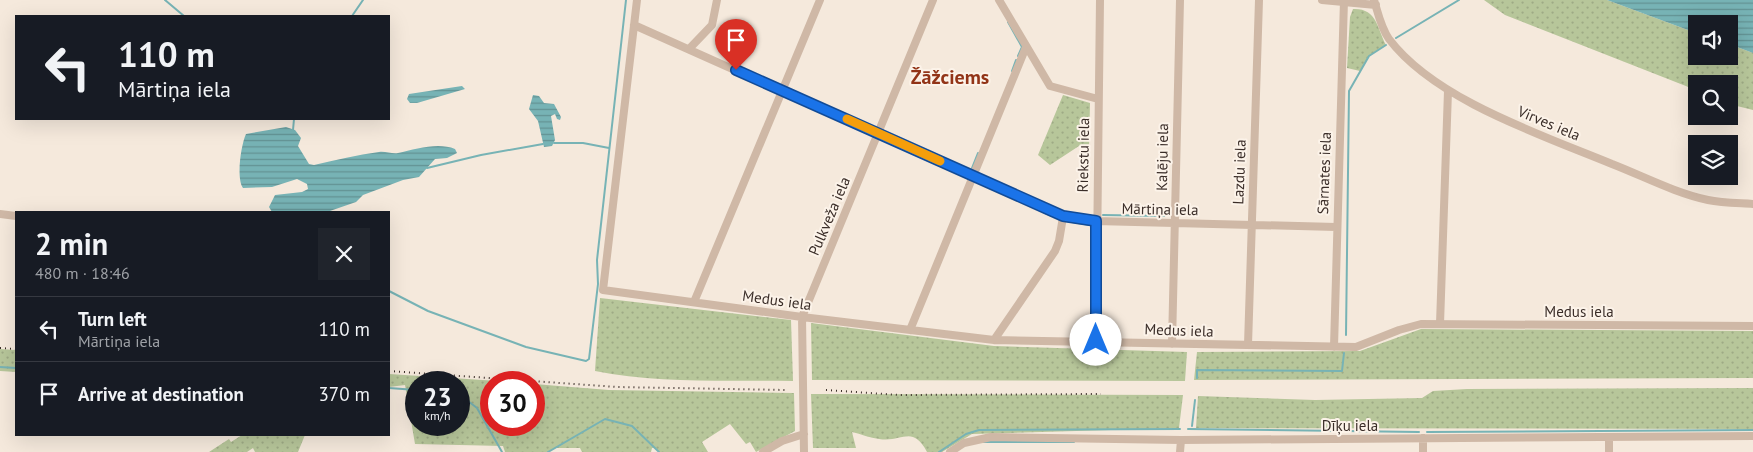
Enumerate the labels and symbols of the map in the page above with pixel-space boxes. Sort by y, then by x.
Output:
pin [715,19,757,70]
district label: Žāžciems [911,64,989,90]
street label: Virves iela [1514,101,1583,145]
street label: Riekstu iela [1073,117,1093,193]
street label: Kalēju iela [1152,123,1172,191]
street label: Sārnates iela [1313,131,1335,215]
street label: Lazdu iela [1228,139,1250,205]
street label: Pulkveža iela [804,174,854,258]
street label: Mārtiņa iela [1121,199,1199,219]
street label: Medus iela [741,286,813,314]
street label: Medus iela [1544,302,1614,321]
position arrow [1069,313,1121,365]
street label: Medus iela [1144,319,1214,341]
speed limit sign: 30 [480,371,545,436]
street label: Dīķu iela [1322,416,1378,435]

